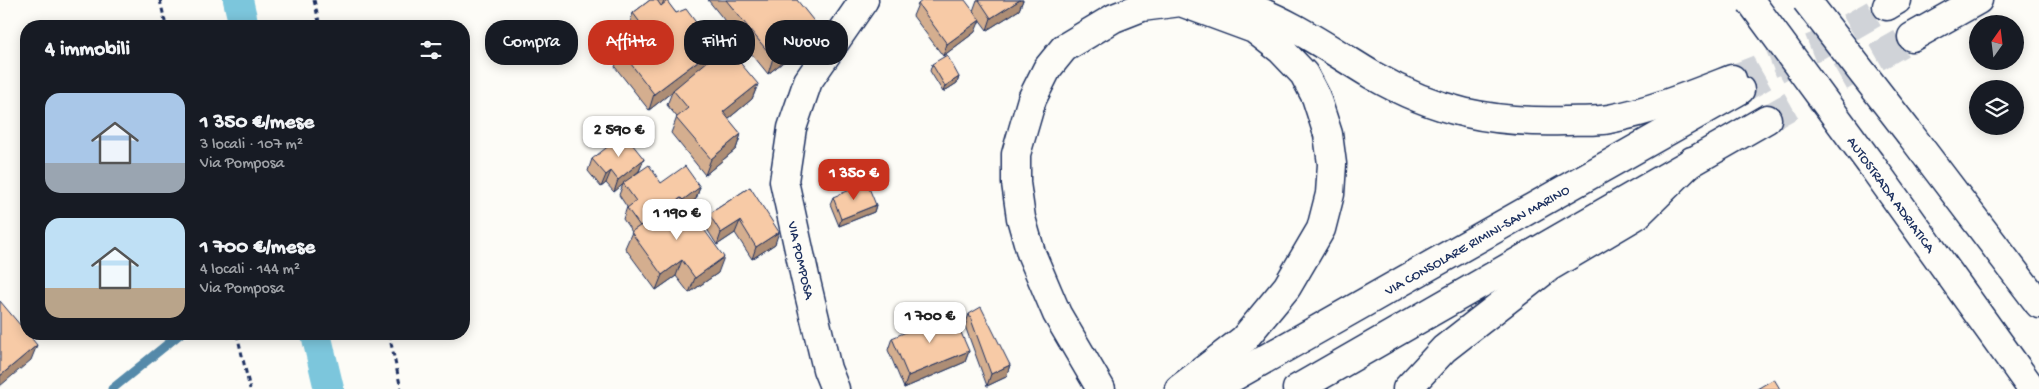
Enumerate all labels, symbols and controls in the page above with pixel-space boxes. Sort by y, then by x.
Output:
north arrow [1969,15,2024,70]
map controls [1969,15,2024,135]
chip: Compra [485,20,578,65]
chip: Affitta [588,20,674,65]
chip: Filtri [684,20,755,65]
chip: Nuovo [765,20,848,65]
icon: filters [417,36,445,64]
text: 4 immobili [45,38,130,63]
button: layers [1969,80,2024,135]
text: 1 350 €/mese [200,111,314,136]
icon: home [85,113,145,173]
pin: 2 590 € [573,116,665,158]
text: 2 590 € [594,122,644,141]
street label: AUTOSTRADA ADRIATICA [1842,134,1938,257]
text: 3 locali · 107 m² [200,136,303,155]
text: Via Pomposa [200,155,284,174]
pin: 1 350 € [808,158,900,201]
text: 1 350 € [829,165,879,184]
street label: VIA CONSOLARE RIMINI-SAN MARINO [1381,182,1574,301]
pin: 1 190 € [631,198,723,241]
text: 1 190 € [653,205,701,224]
street label: VIA POMPOSA [782,219,817,302]
text: 1 700 €/mese [200,236,315,261]
icon: home [85,238,145,298]
text: 4 locali · 144 m² [200,261,300,280]
text: Via Pomposa [200,280,284,299]
pin: 1 700 € [884,302,976,344]
text: 1 700 € [905,308,955,327]

